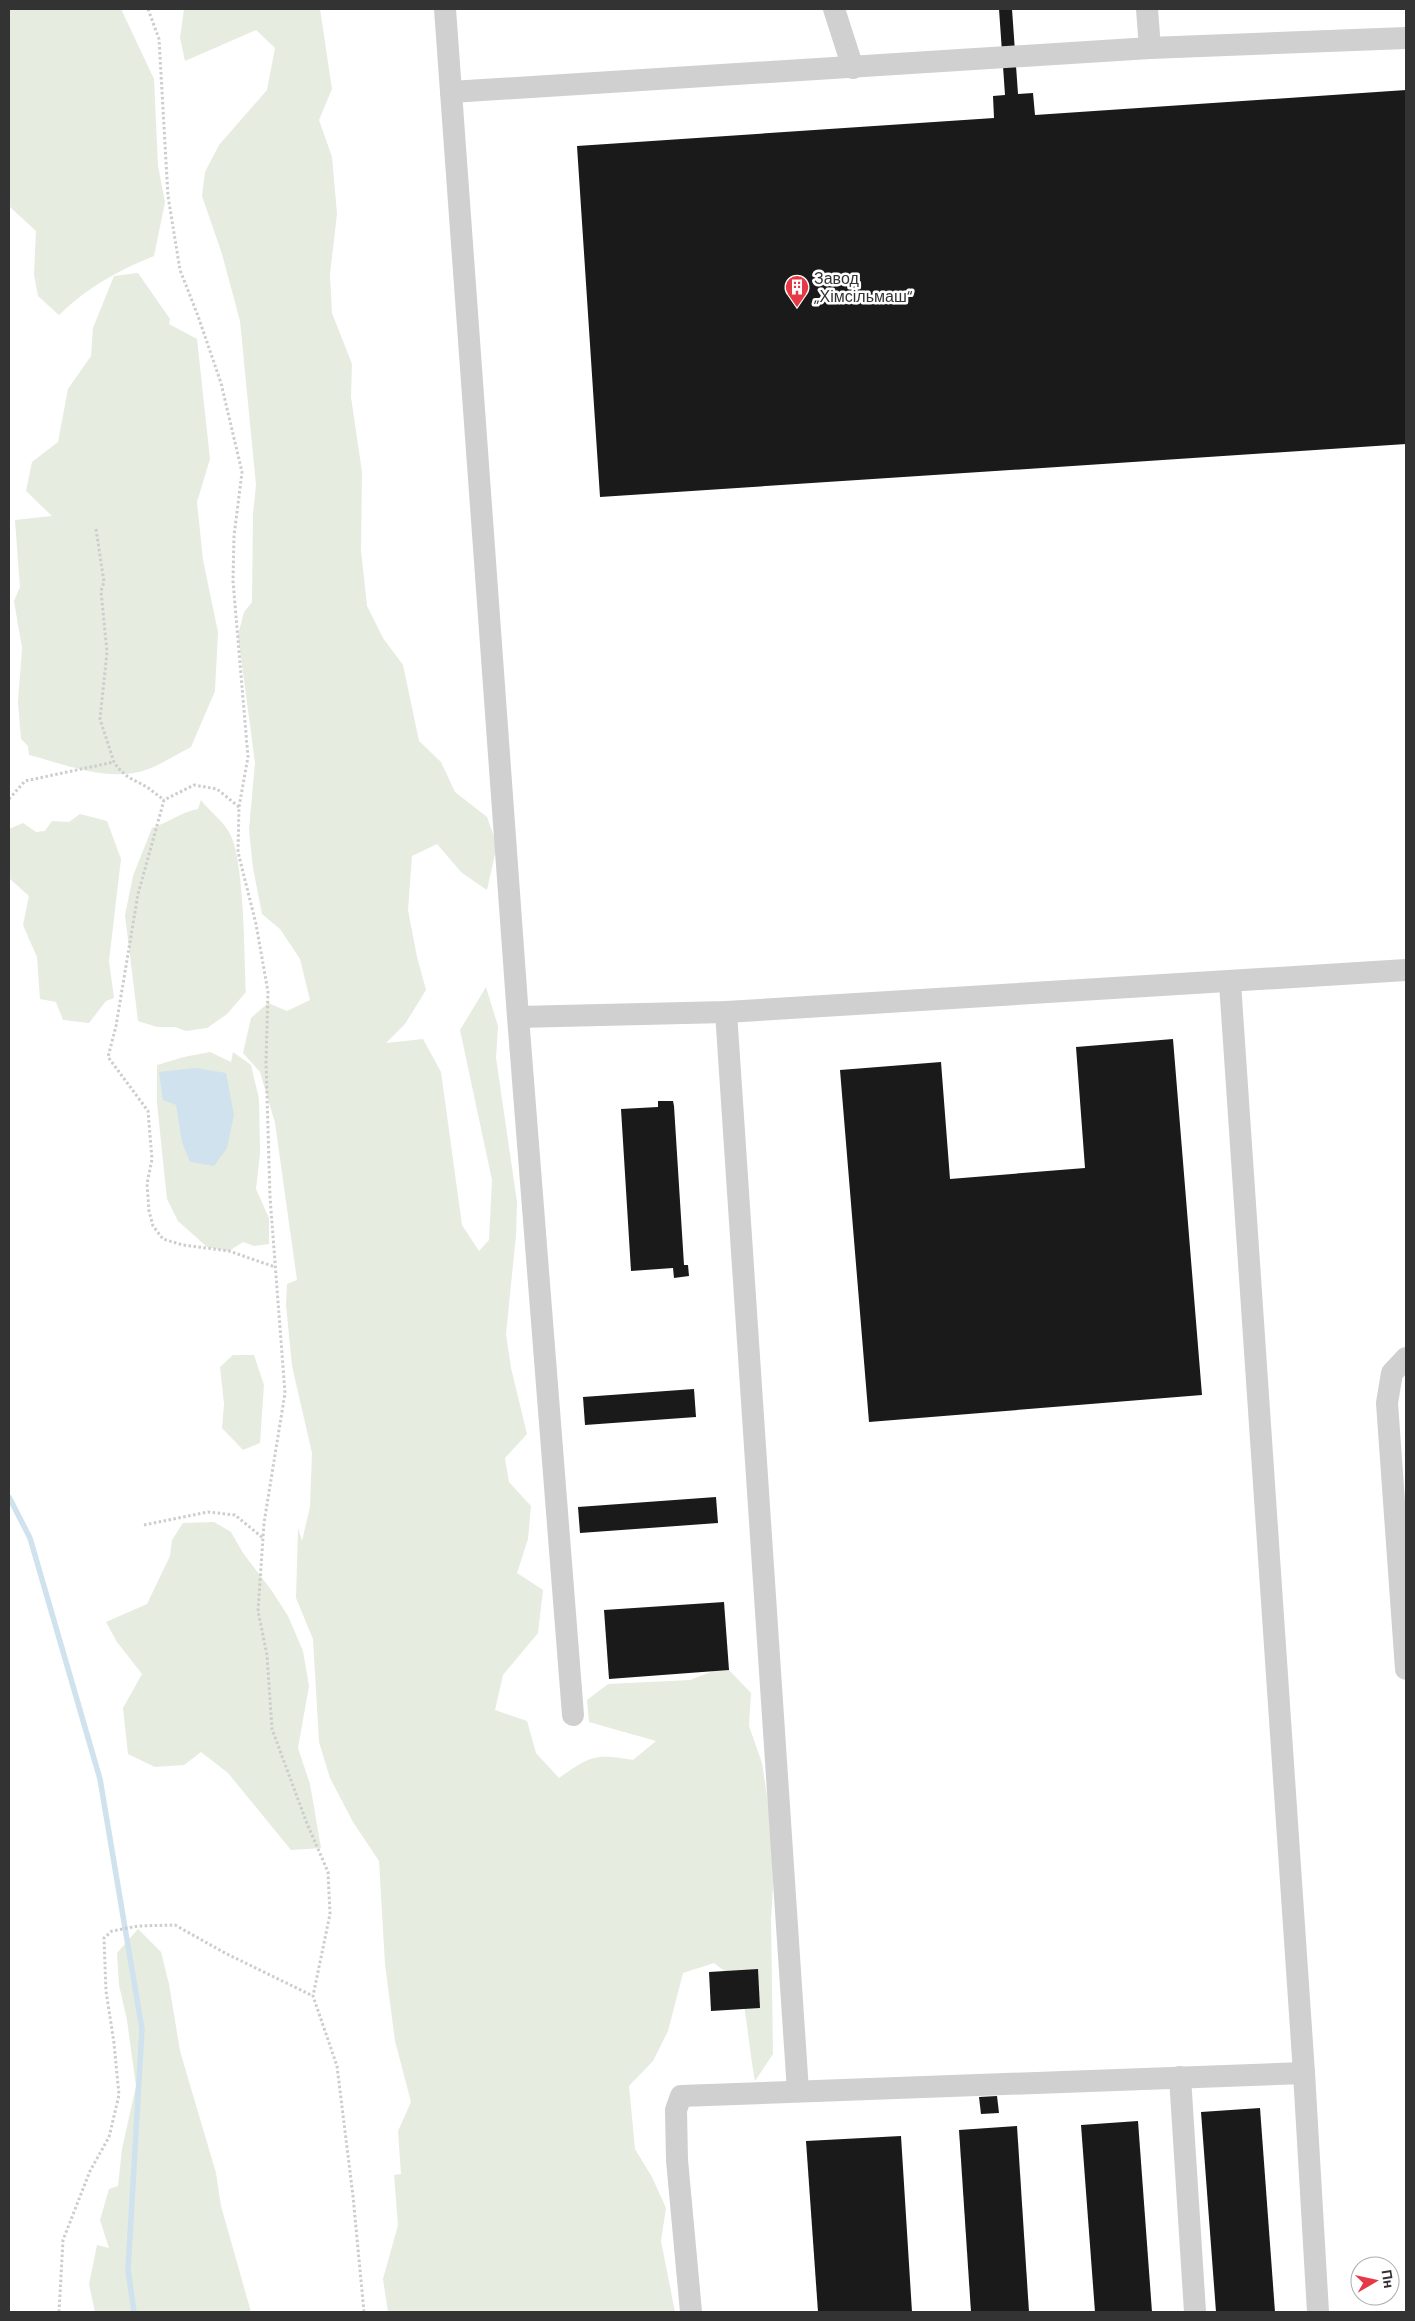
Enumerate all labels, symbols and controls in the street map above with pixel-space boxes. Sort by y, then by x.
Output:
place label: Завод „Хімсільмаш“ [814,268,913,307]
building icon: Завод „Хімсільмаш“ [784,274,810,308]
north arrow [1350,2256,1400,2306]
text: Пн [1378,2268,1398,2290]

